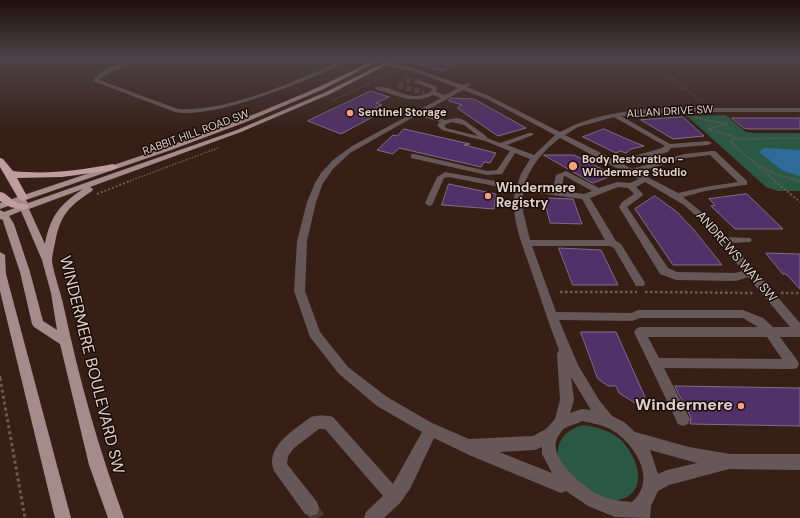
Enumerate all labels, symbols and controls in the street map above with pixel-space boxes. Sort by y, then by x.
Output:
street label: ALLAN DRIVE SW [626,103,714,121]
place label: Sentinel Storage [358,106,447,120]
street label: RABBIT HILL ROAD SW [141,108,251,158]
marker: Sentinel Storage [345,108,355,118]
place label: Body Restoration - Windermere Studio [582,153,687,179]
marker: Body Restoration - Windermere Studio [567,160,579,172]
place label: Windermere Registry [496,181,576,212]
marker: Windermere Registry [483,191,493,201]
street label: ANDREWS WAY SW [692,208,780,306]
street label: WINDERMERE BOULEVARD SW [55,254,127,476]
place label: Windermere [635,396,733,416]
marker: Windermere [736,401,746,411]

